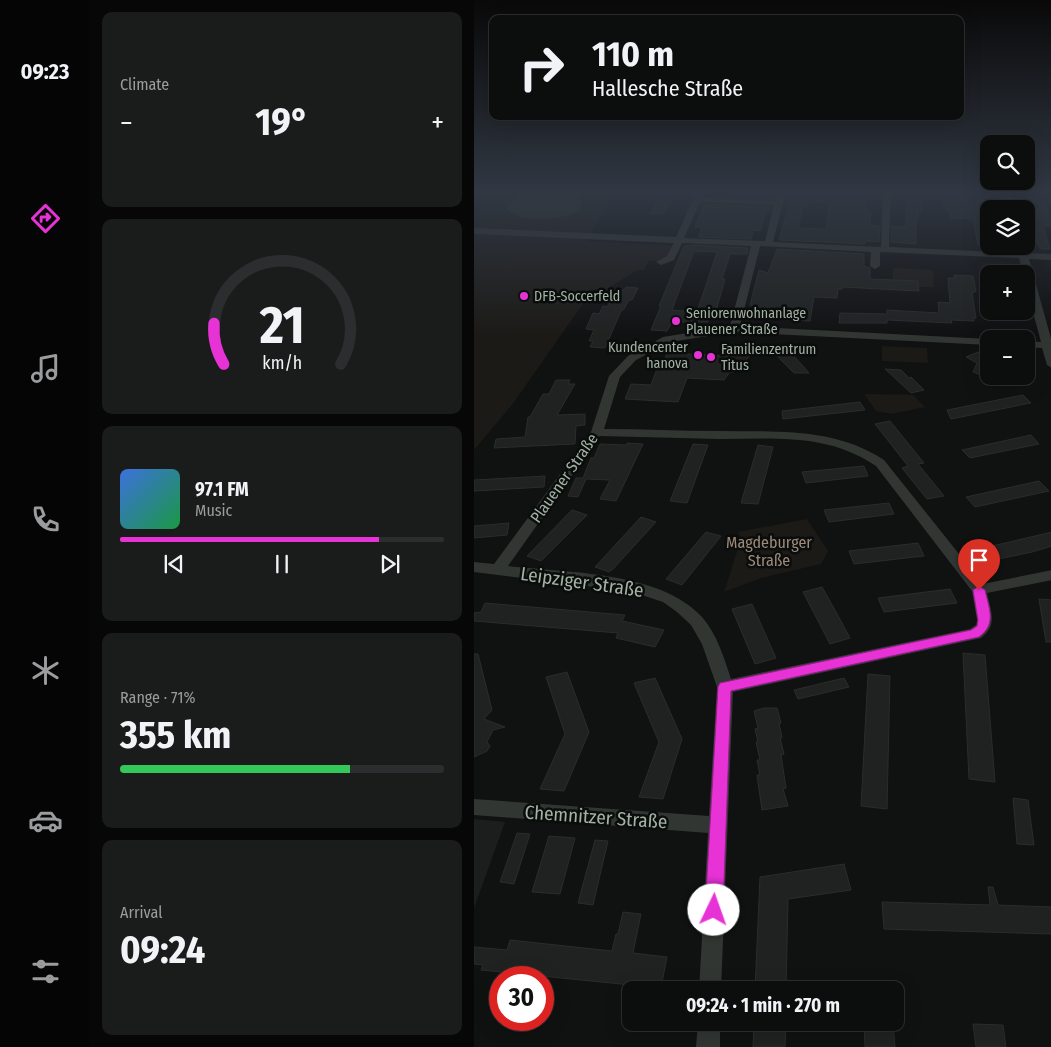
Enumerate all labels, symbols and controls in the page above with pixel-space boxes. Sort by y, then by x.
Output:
text: 110 m [592,33,674,75]
icon: right [509,35,574,100]
text: 09:23 [21,58,69,85]
text: Climate [120,75,169,94]
text: Hallesche Straße [592,75,743,102]
text: 19° [255,99,309,145]
text: − [120,106,133,139]
text: + [431,106,444,139]
map controls [980,135,1035,385]
button: search [980,135,1035,190]
button: layers [980,200,1035,255]
icon: directions [28,201,63,236]
button: + [980,265,1035,320]
place label: DFB-Soccerfeld [534,288,620,305]
marker: DFB-Soccerfeld [518,290,530,302]
text: 21 [258,294,305,357]
place label: Seniorenwohnanlage Plauener Straße [686,305,806,338]
marker: Seniorenwohnanlage Plauener Straße [670,315,682,327]
button: − [980,330,1035,385]
place label: Kundencenter hanova [608,339,688,372]
place label: Familienzentrum Titus [721,341,816,374]
marker: Kundencenter hanova [692,349,704,361]
icon: music [28,351,63,386]
marker: Familienzentrum Titus [705,351,717,363]
text: km/h [262,352,302,374]
street label: Plauener Straße [526,430,602,526]
text: 97.1 FM [195,478,249,501]
text: Music [195,501,232,520]
icon: phone [28,502,63,537]
park label: Magdeburger Straße [726,533,812,570]
pin [958,539,1000,590]
icon: arrive [965,546,993,574]
icon: previous [160,550,188,578]
icon: pause [268,550,296,578]
icon: next [376,550,404,578]
street label: Leipziger Straße [519,562,645,602]
icon: climate [28,653,63,688]
text: Range · 71% [120,688,195,707]
text: 355 km [120,712,231,758]
street label: Chemnitzer Straße [524,801,668,833]
icon: car [28,803,63,838]
position arrow [687,883,739,935]
text: Arrival [120,903,162,922]
text: 09:24 [120,927,205,973]
icon: filters [28,954,63,989]
speed limit sign: 30 [489,966,554,1031]
text: 09:24 · 1 min · 270 m [686,994,840,1017]

